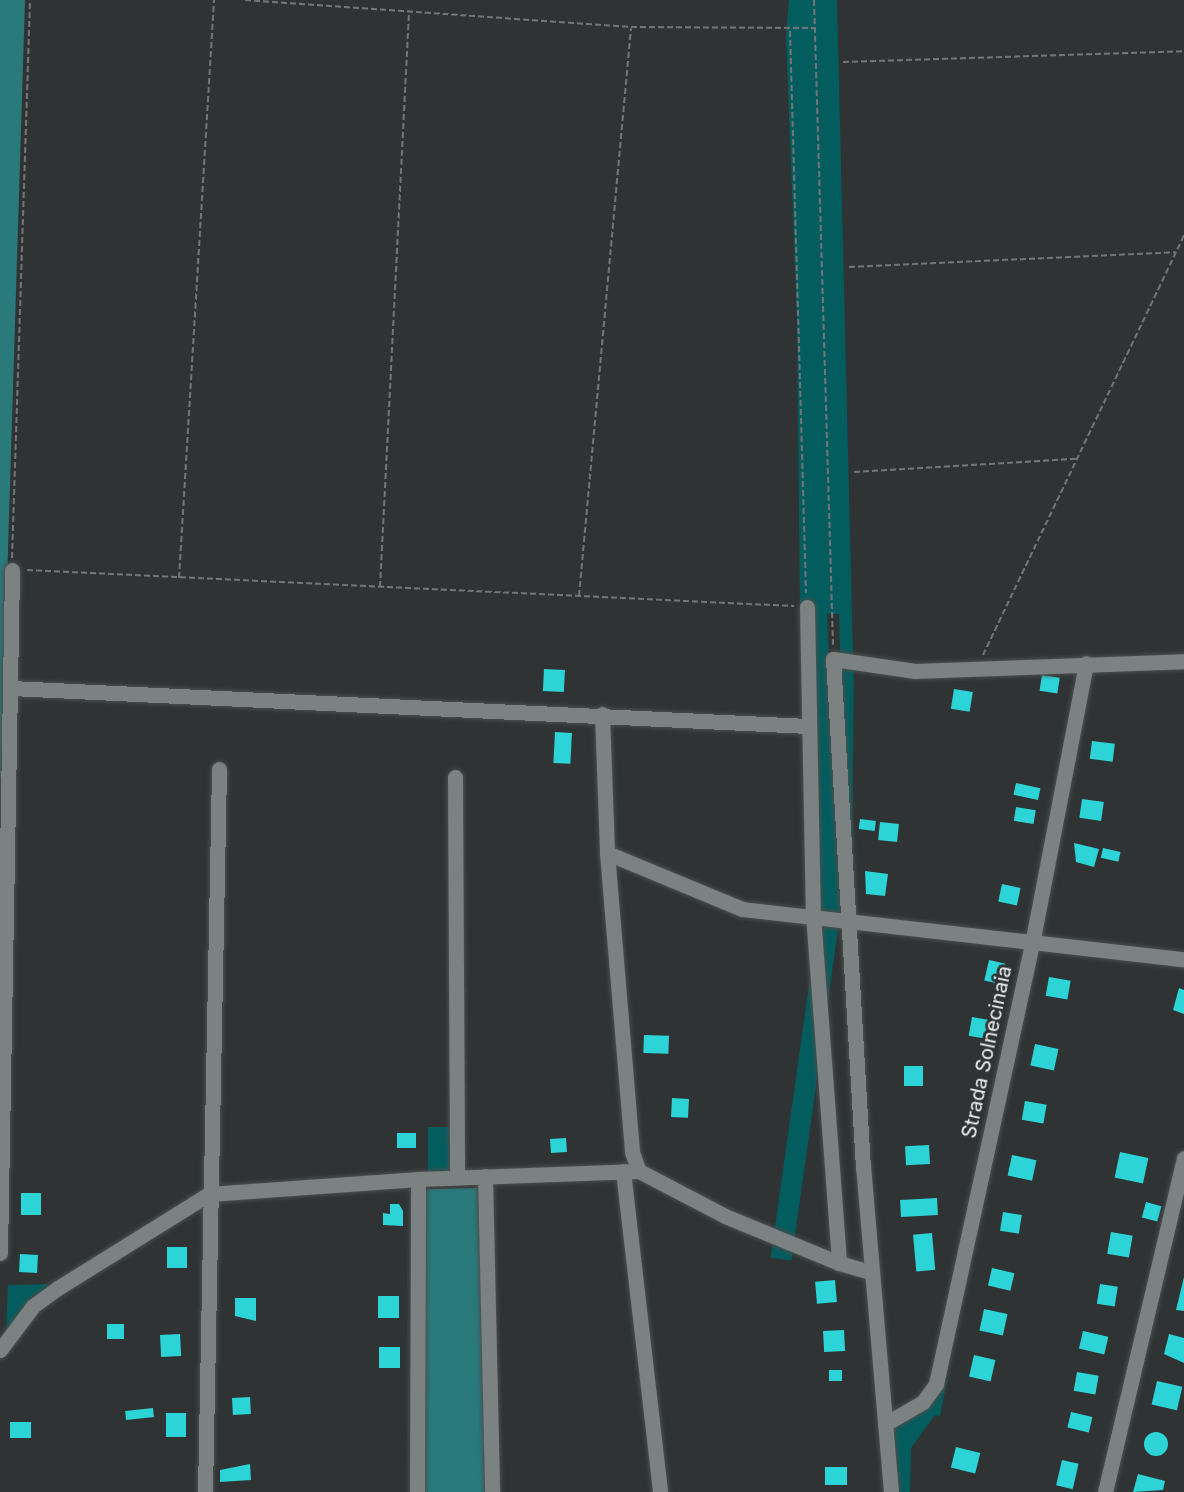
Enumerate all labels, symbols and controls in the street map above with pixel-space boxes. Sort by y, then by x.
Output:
street label: Strada Solnecinaia [957,964,1017,1140]

